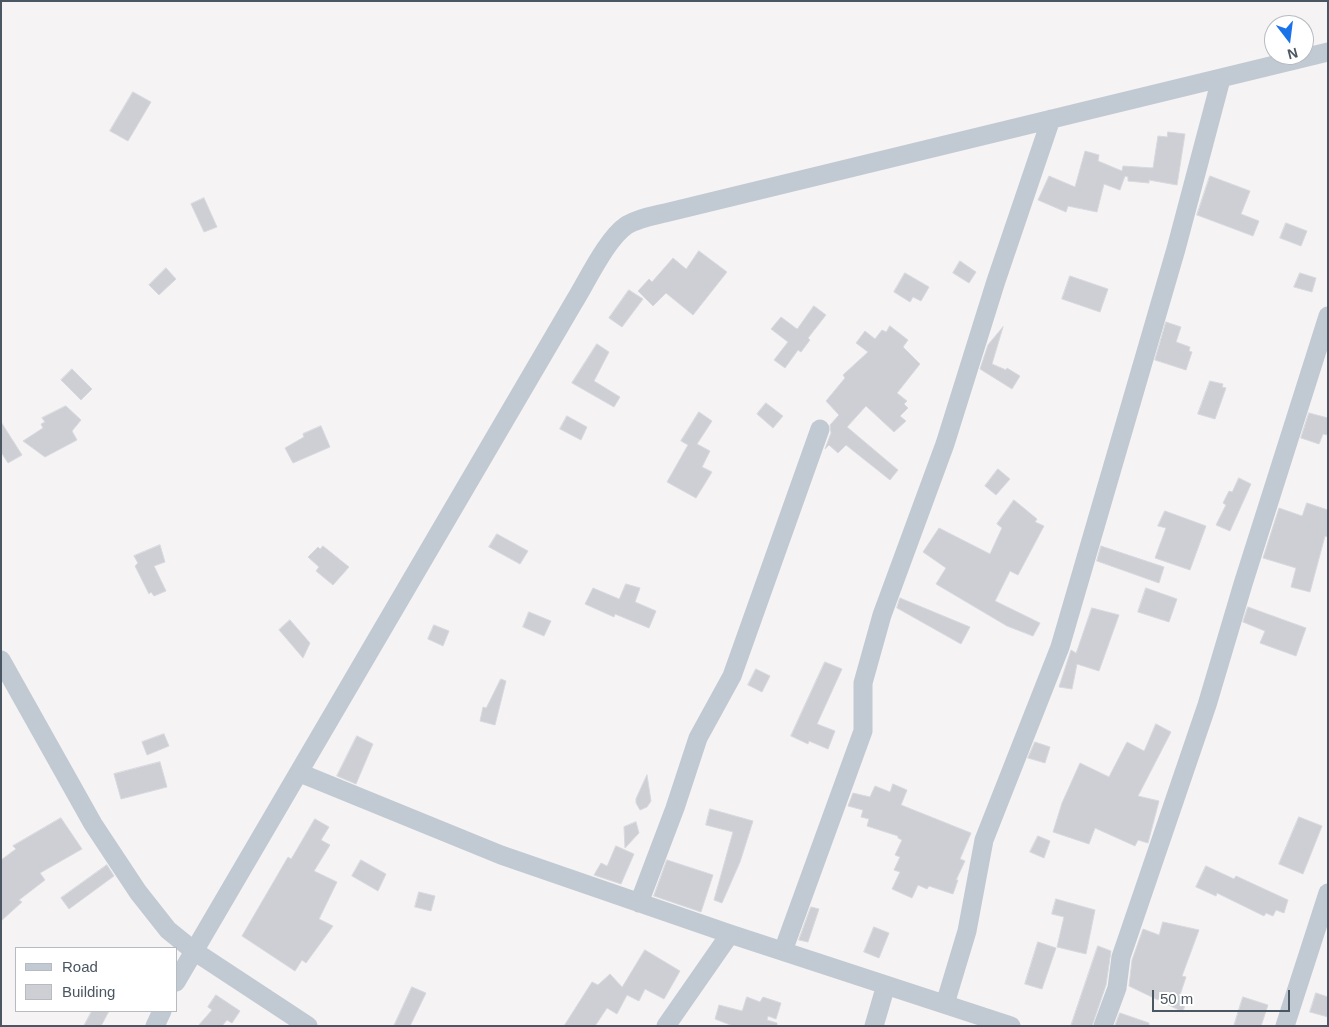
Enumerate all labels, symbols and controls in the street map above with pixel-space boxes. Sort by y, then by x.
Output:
north arrow [1264,15,1314,65]
text: N [1286,44,1300,63]
legend [15,947,178,1012]
text: Road [62,958,98,975]
scale bar [1154,980,1292,1012]
text: Building [62,983,115,1000]
text: 50 m [1160,990,1193,1007]

